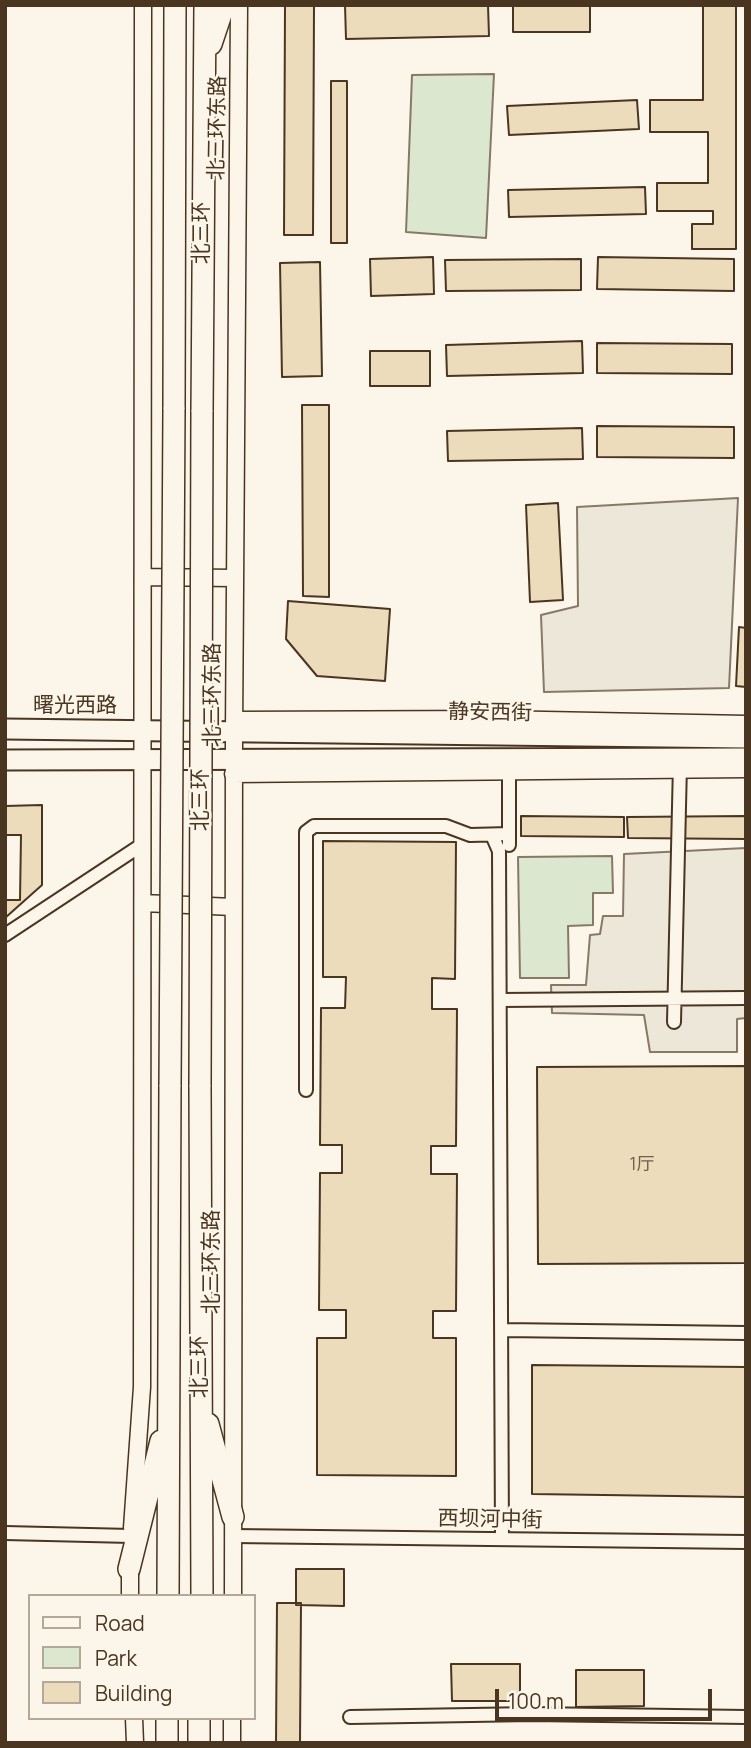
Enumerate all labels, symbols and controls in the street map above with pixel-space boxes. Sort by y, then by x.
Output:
street label: 北三环东路 [204,75,232,181]
street label: 北三环 [189,202,215,264]
street label: 北三环东路 [200,643,226,747]
street label: 曙光西路 [33,693,117,719]
street label: 静安西街 [448,700,532,726]
street label: 北三环 [188,769,214,831]
house number: 1厅 [629,1154,655,1176]
street label: 北三环东路 [199,1210,225,1314]
street label: 北三环 [187,1336,213,1398]
street label: 西坝河中街 [437,1506,543,1534]
legend [28,1594,256,1720]
text: Road [95,1609,145,1637]
text: Park [95,1644,137,1672]
scale bar [499,1674,716,1718]
text: Building [95,1679,172,1707]
text: 100 m [508,1687,564,1715]

